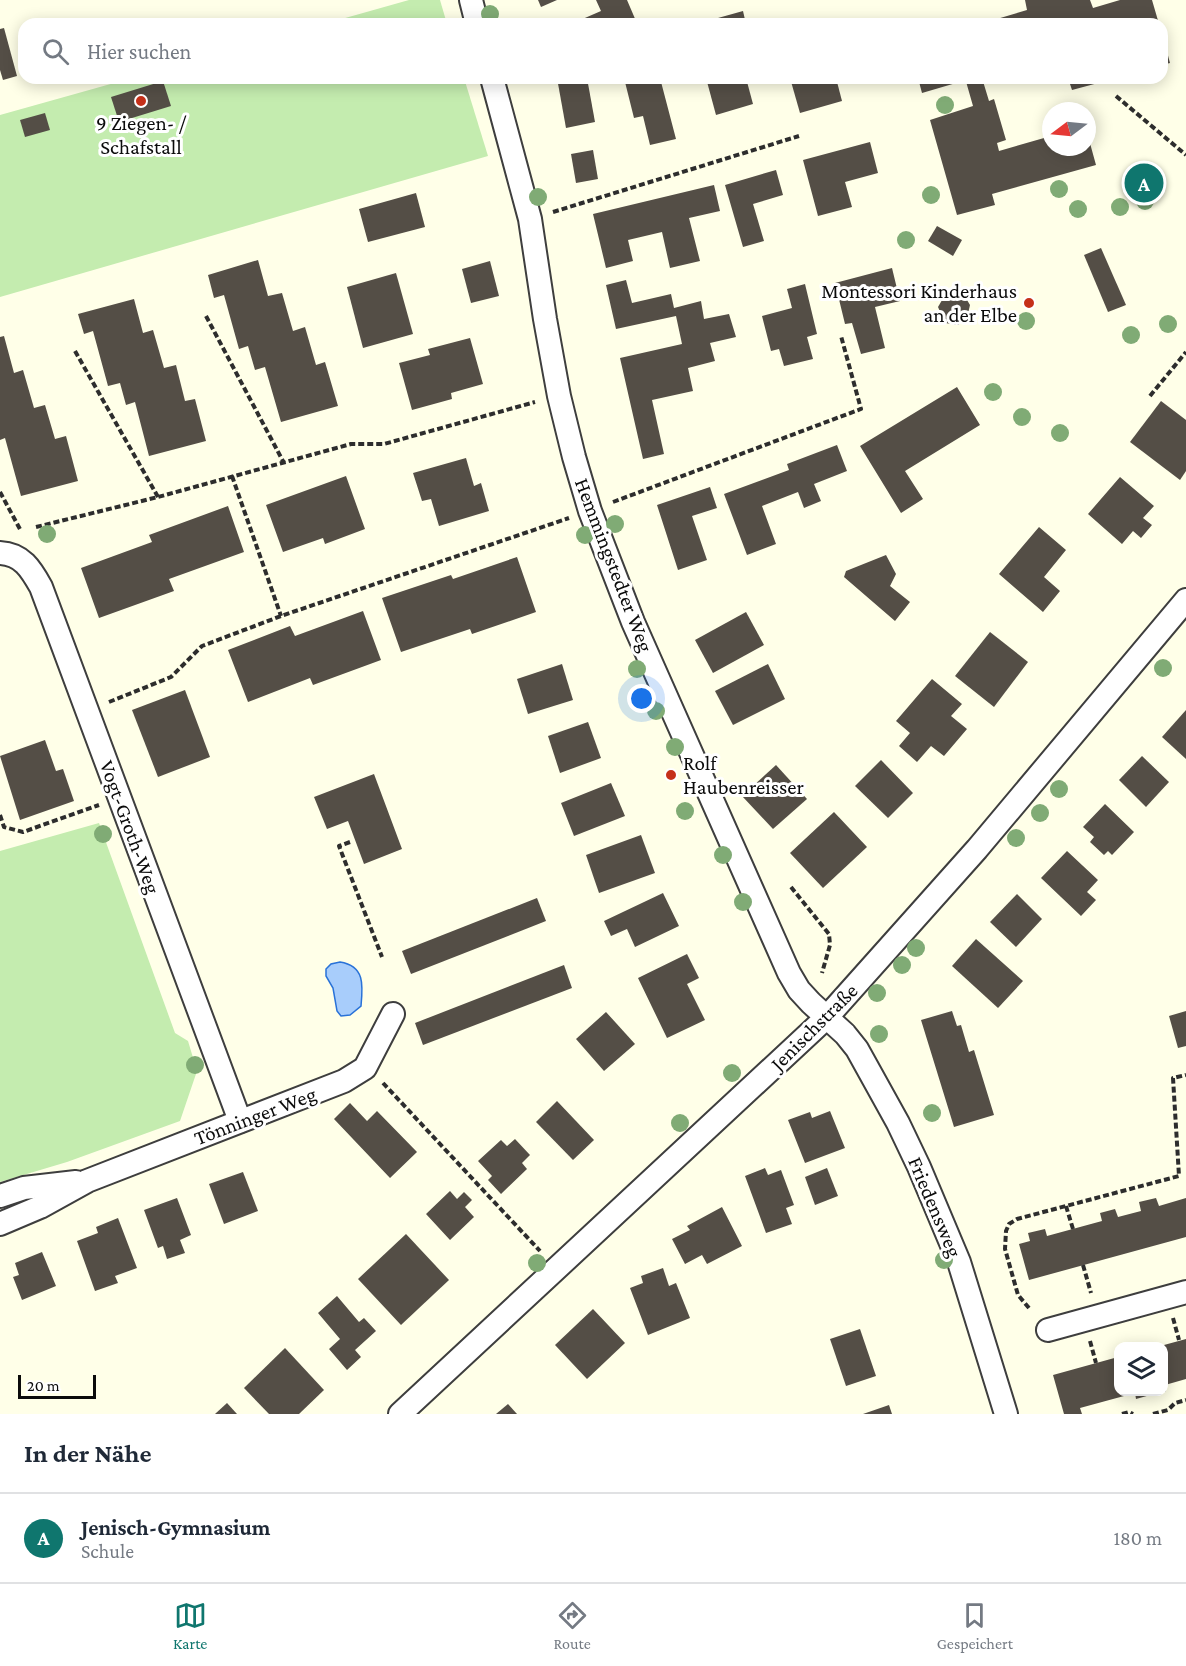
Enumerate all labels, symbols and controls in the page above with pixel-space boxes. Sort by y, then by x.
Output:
search box [18,18,1168,84]
icon: search [39,35,72,68]
text: Hier suchen [87,39,191,64]
marker: 9 Ziegen- / Schafstall [134,94,148,108]
north arrow [1042,102,1096,156]
place label: 9 Ziegen- / Schafstall [96,111,186,159]
pin: A [1124,160,1164,206]
place label: Montessori Kinderhaus an der Elbe [821,279,1017,327]
marker: Montessori Kinderhaus an der Elbe [1022,296,1036,310]
street label: Hemmingstedter Weg [570,475,658,655]
your location [627,684,656,713]
place label: Rolf Haubenreisser [683,751,804,799]
street label: Vogt-Groth-Weg [95,757,165,897]
marker: Rolf Haubenreisser [664,768,678,782]
street label: Jenischstraße [764,978,863,1077]
street label: Tönninger Weg [191,1082,319,1150]
street label: Friedensweg [903,1153,967,1261]
map controls [1114,1342,1168,1396]
button: layers [1114,1342,1168,1396]
scale bar [18,1372,96,1400]
text: 20 m [27,1377,60,1394]
text: In der Nähe [24,1439,152,1468]
text: Jenisch-Gymnasium [81,1515,270,1540]
text: A [38,1527,49,1549]
text: 180 m [1113,1527,1162,1549]
text: Schule [81,1540,134,1562]
tab: Karte [173,1599,207,1652]
tab: Route [553,1599,591,1652]
tab: Gespeichert [937,1599,1013,1652]

